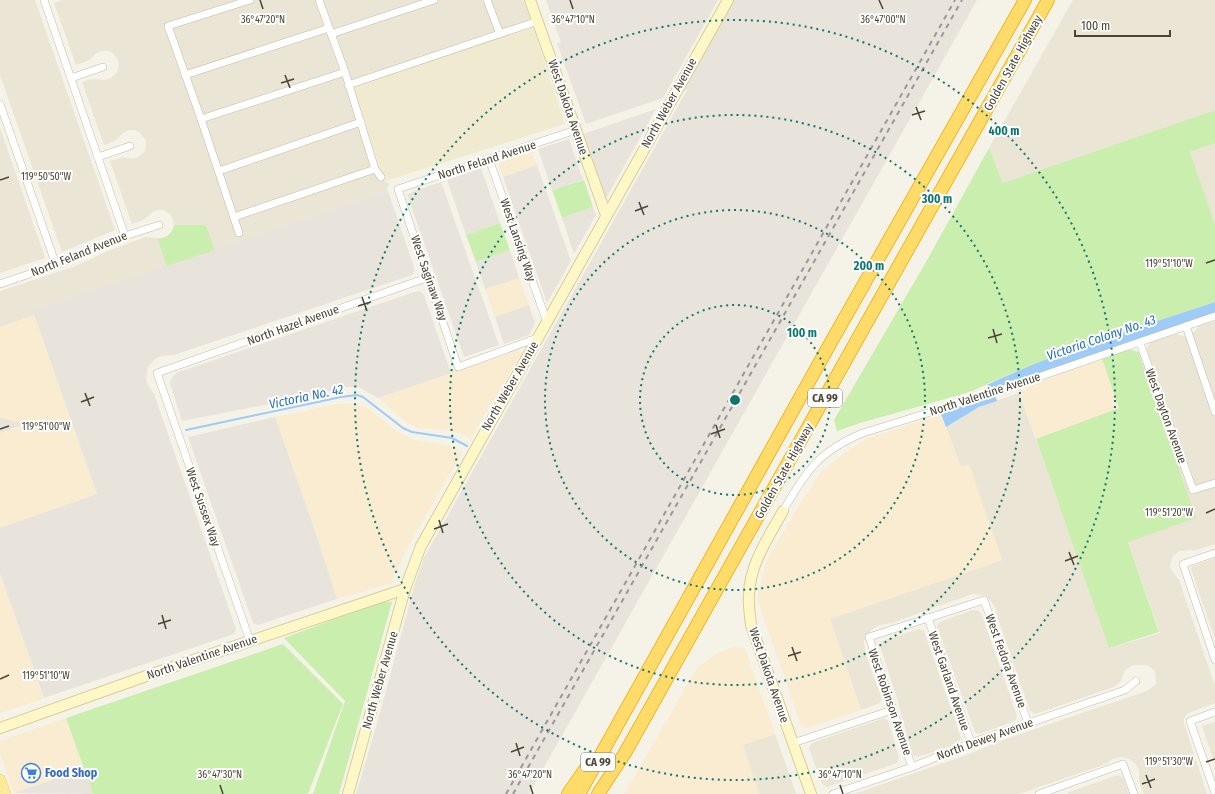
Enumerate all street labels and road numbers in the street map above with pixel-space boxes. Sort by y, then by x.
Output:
street label: Golden State Highway [981,12,1045,113]
street label: North Weber Avenue [638,55,700,151]
street label: West Dakota Avenue [545,58,591,157]
street label: North Feland Avenue [436,138,538,182]
street label: West Lansing Way [497,197,539,284]
street label: North Feland Avenue [29,228,129,280]
street label: West Saginaw Way [408,233,450,323]
street label: North Hazel Avenue [245,302,341,348]
street label: North Weber Avenue [479,339,541,433]
street label: West Dayton Avenue [1142,367,1190,465]
street label: North Valentine Avenue [928,369,1042,419]
road number: CA 99 [808,389,842,407]
street label: Golden State Highway [752,420,816,521]
street label: West Sussex Way [183,466,223,549]
street label: West Fedora Avenue [983,612,1029,710]
street label: West Dakota Avenue [746,626,792,725]
street label: North Weber Avenue [359,629,401,730]
street label: West Garland Avenue [925,629,973,733]
street label: North Valentine Avenue [145,632,259,682]
street label: West Robinson Avenue [865,647,915,757]
street label: North Dewey Avenue [935,715,1035,763]
road number: CA 99 [581,753,615,771]

